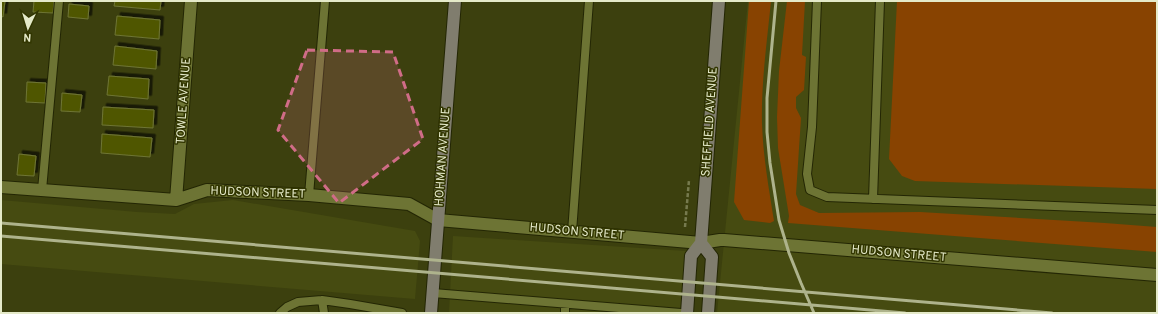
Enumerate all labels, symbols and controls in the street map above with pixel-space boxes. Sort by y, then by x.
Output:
north arrow [8,8,48,48]
text: N [23,30,32,44]
street label: TOWLE AVENUE [173,57,195,145]
street label: SHEFFIELD AVENUE [698,67,722,177]
street label: HOHMAN AVENUE [432,107,454,207]
street label: HUDSON STREET [210,183,306,203]
street label: HUDSON STREET [529,220,625,244]
street label: HUDSON STREET [851,242,947,266]

